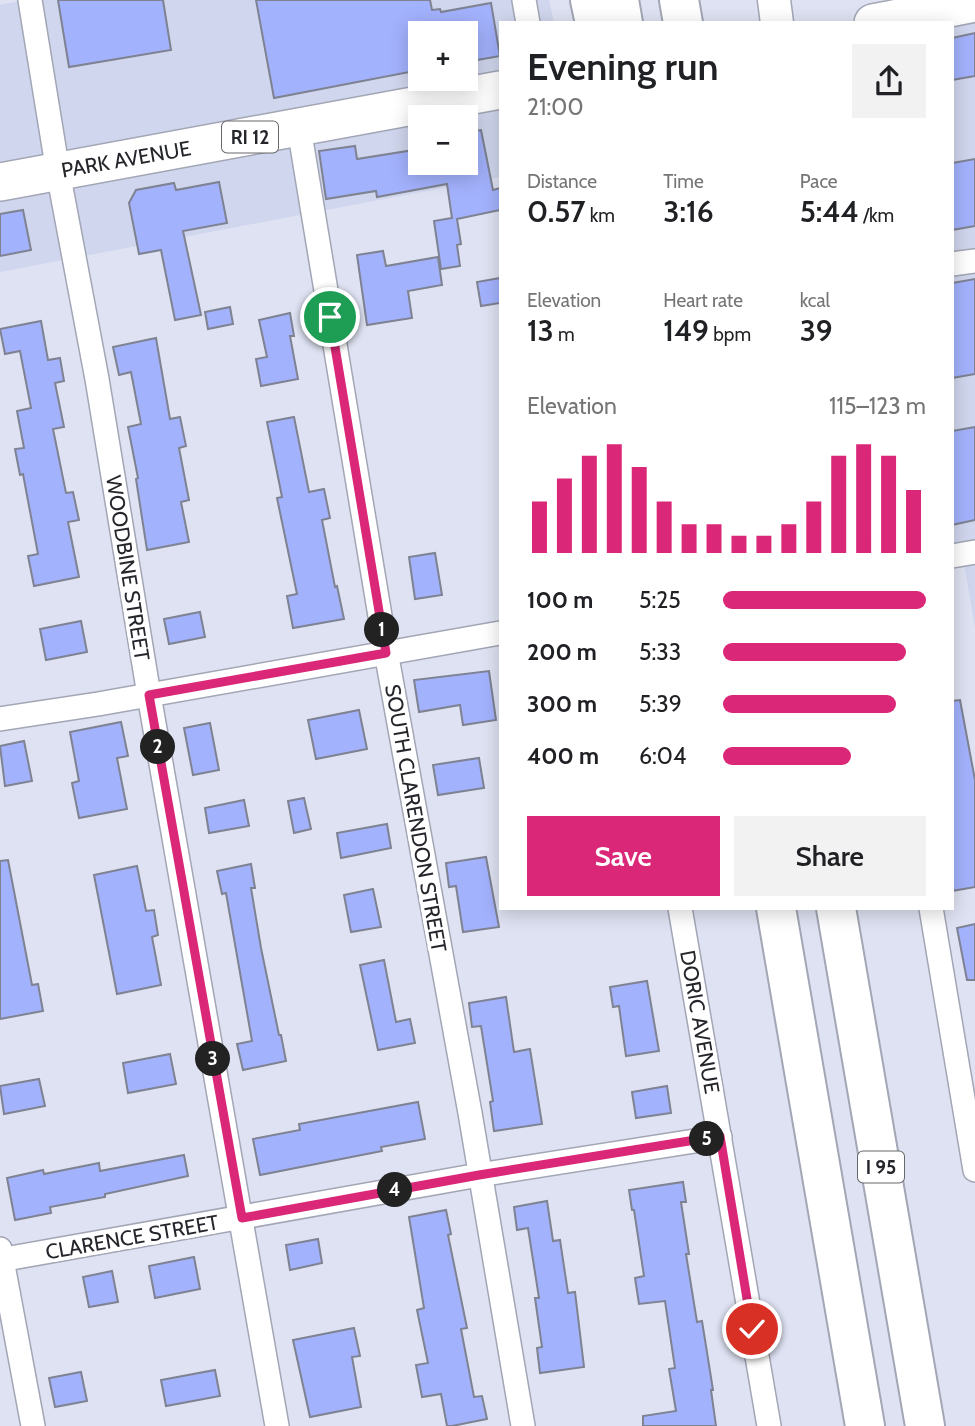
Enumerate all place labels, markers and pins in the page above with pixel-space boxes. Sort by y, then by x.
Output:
pin [300,287,360,347]
pin: 1 [364,612,400,648]
pin: 2 [140,730,176,764]
pin: 3 [196,1042,230,1076]
pin: 5 [690,1122,724,1156]
pin: 4 [378,1172,412,1208]
pin [722,1299,782,1359]

